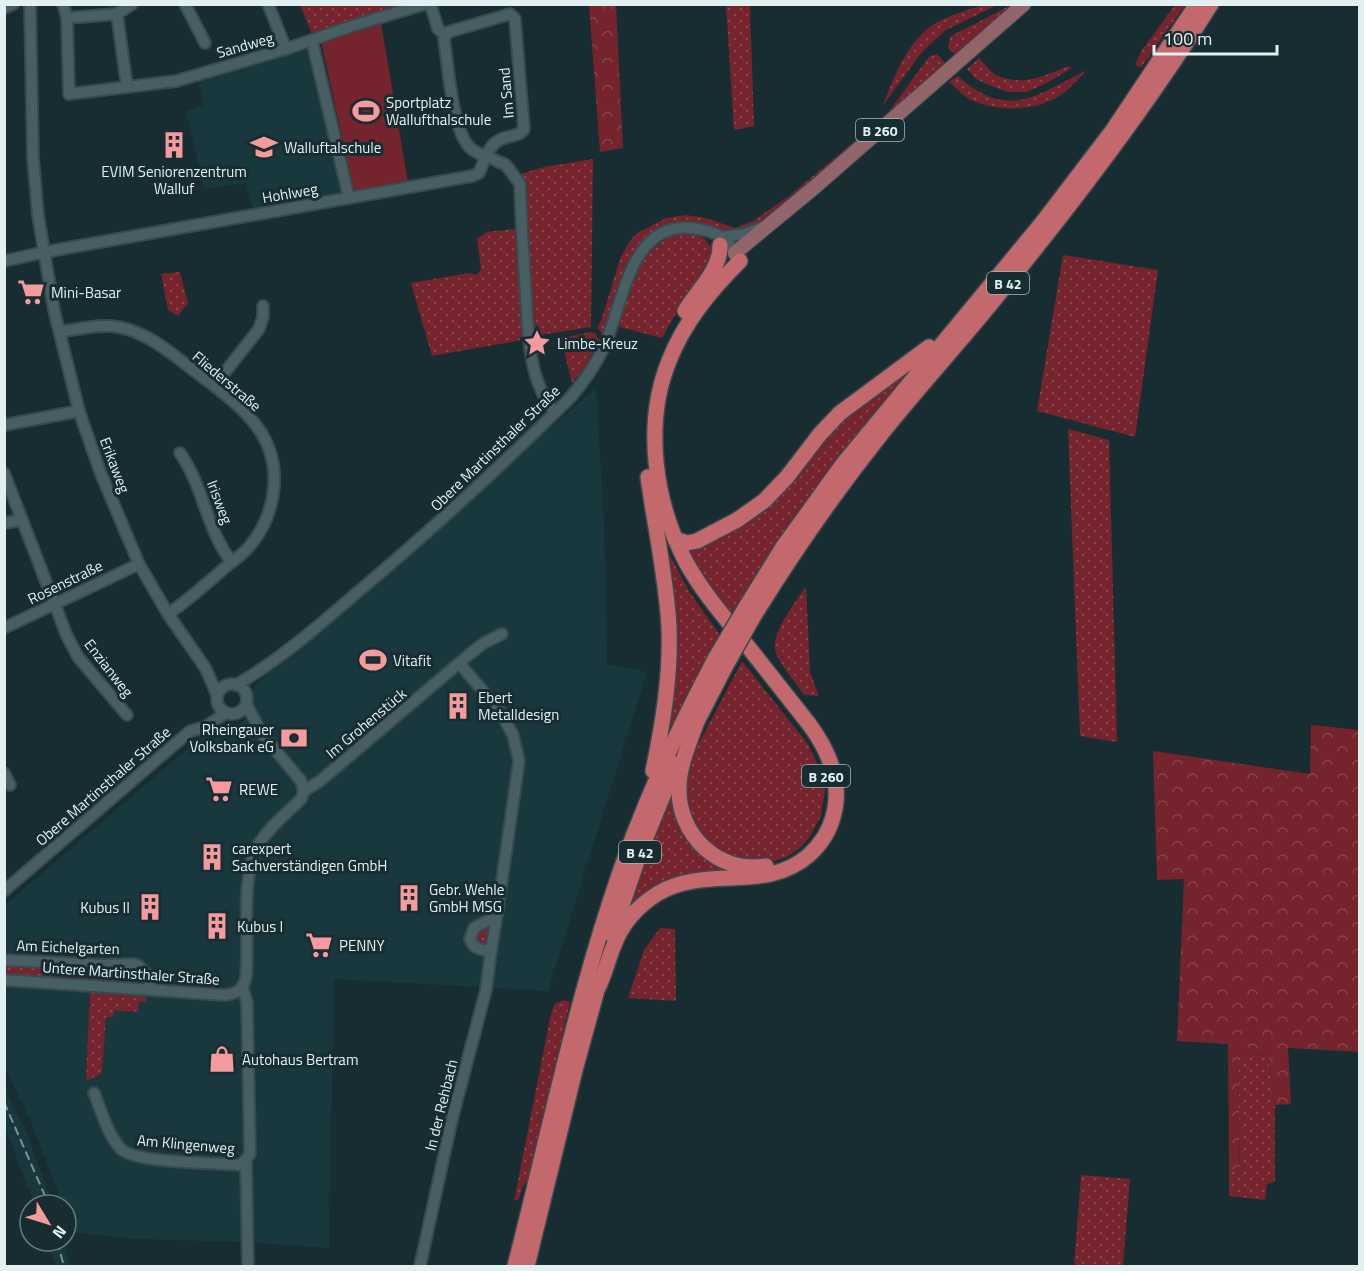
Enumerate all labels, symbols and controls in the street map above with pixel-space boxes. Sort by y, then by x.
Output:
scale bar [1154,18,1277,56]
text: 100 m [1163,25,1212,52]
street label: Sandweg [214,26,276,64]
street label: Im Sand [492,67,520,119]
place label: Sportplatz Wallufthalschule [386,91,491,131]
sports icon: Sportplatz Wallufthalschule [351,96,381,126]
road number: B 260 [856,119,904,141]
building icon: EVIM Seniorenzentrum Walluf [159,130,189,160]
school or university icon: Walluftalschule [249,132,279,162]
place label: Walluftalschule [284,136,381,159]
place label: EVIM Seniorenzentrum Walluf [101,160,247,200]
street label: Hohlweg [260,177,320,209]
road number: B 42 [987,272,1029,294]
supermarket icon: Mini-Basar [16,277,46,307]
place label: Mini-Basar [51,281,121,304]
place icon: Limbe-Kreuz [522,328,552,358]
place label: Limbe-Kreuz [557,332,638,355]
street label: Fliederstraße [187,345,267,417]
street label: Obere Martinsthaler Straße [425,380,565,516]
street label: Erikaweg [94,434,136,496]
street label: Irisweg [201,477,239,528]
street label: Rosenstraße [24,554,106,610]
street label: Enzianweg [79,634,139,702]
sports icon: Vitafit [358,645,388,675]
place label: Vitafit [393,649,432,672]
street label: Im Grohenstück [321,682,411,764]
place label: Ebert Metalldesign [478,686,559,726]
building icon: Ebert Metalldesign [443,691,473,721]
place label: Rheingauer Volksbank eG [189,718,274,758]
street label: Obere Martinsthaler Straße [30,721,176,851]
bank icon: Rheingauer Volksbank eG [279,723,309,753]
road number: B 260 [802,765,850,787]
supermarket icon: REWE [204,774,234,804]
place label: REWE [239,778,278,801]
place label: carexpert Sachverständigen GmbH [232,837,387,877]
road number: B 42 [619,841,661,863]
building icon: carexpert Sachverständigen GmbH [197,842,227,872]
place label: Gebr. Wehle GmbH MSG [429,878,504,918]
building icon: Gebr. Wehle GmbH MSG [394,883,424,913]
building icon: Kubus II [135,892,165,922]
place label: Kubus II [80,896,130,919]
building icon: Kubus I [202,911,232,941]
place label: Kubus I [237,915,283,938]
supermarket icon: PENNY [304,930,334,960]
street label: Am Eichelgarten [16,934,120,960]
place label: PENNY [339,934,385,957]
street label: Untere Martinsthaler Straße [42,955,220,991]
shop icon: Autohaus Bertram [207,1044,237,1074]
place label: Autohaus Bertram [242,1048,358,1071]
street label: In der Rehbach [418,1057,464,1153]
street label: Am Klingenweg [136,1128,236,1160]
north arrow [18,1193,78,1253]
text: N [47,1220,73,1244]

